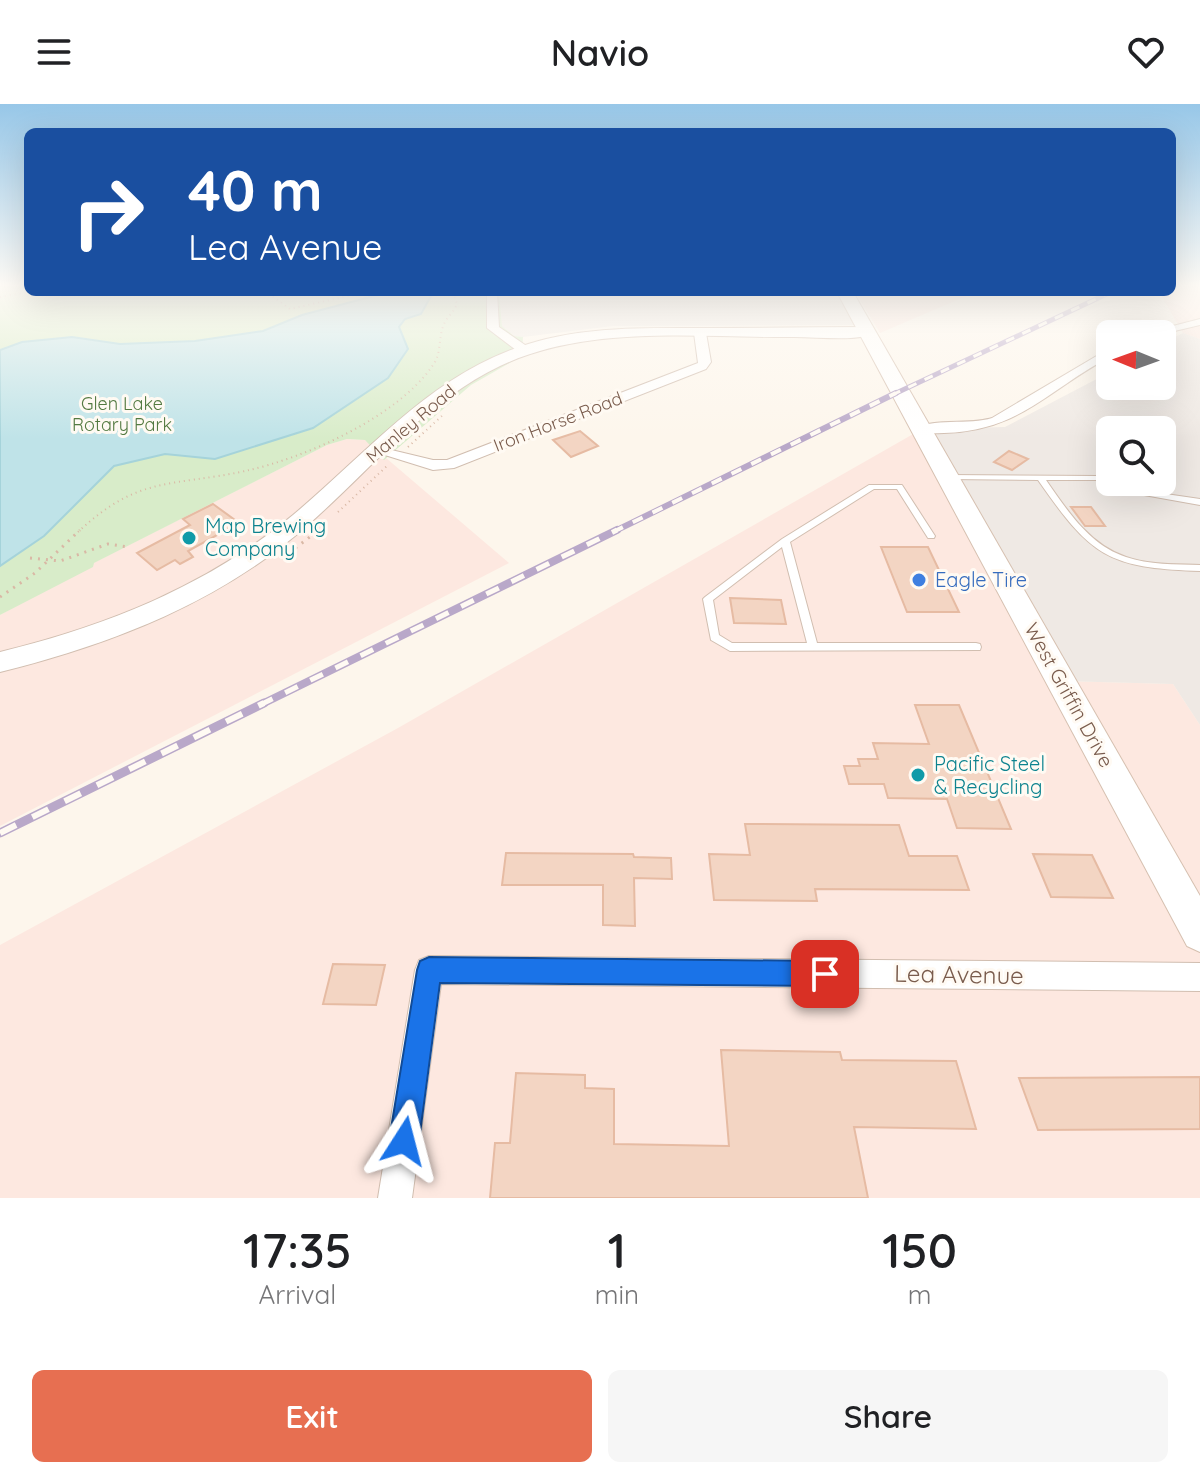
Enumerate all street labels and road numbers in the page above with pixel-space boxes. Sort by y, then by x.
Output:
street label: Manley Road [361,379,460,468]
street label: Iron Horse Road [490,386,626,457]
street label: West Griffin Drive [1019,618,1120,772]
street label: Lea Avenue [894,958,1024,990]

